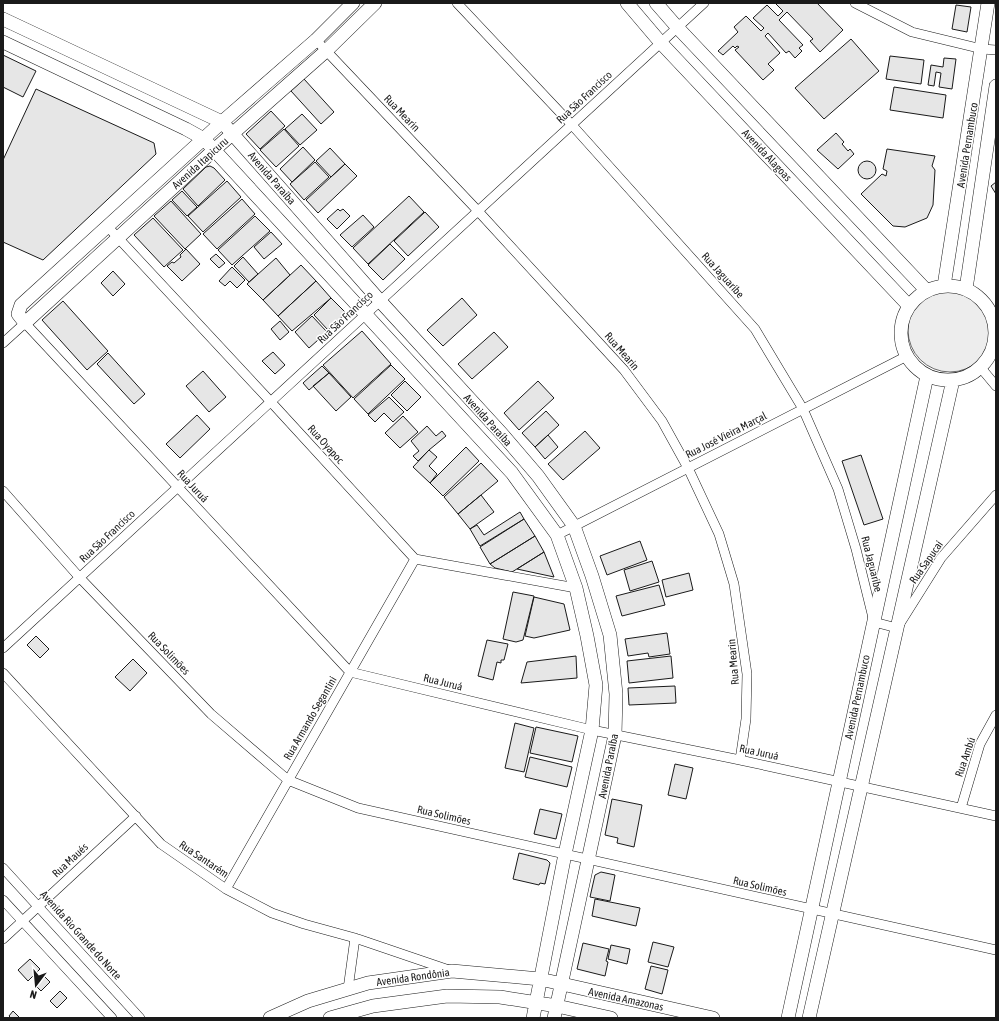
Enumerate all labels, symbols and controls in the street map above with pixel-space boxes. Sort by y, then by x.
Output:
street label: Rua São Francisco [554,68,614,126]
street label: Rua Mearin [382,92,422,134]
street label: Avenida Pernambuco [954,102,980,188]
street label: Avenida Alagoas [740,127,794,184]
street label: Avenida Itapicuru [169,135,231,191]
street label: Avenida Paraíba [246,149,298,207]
street label: Rua Jaguaribe [699,250,747,300]
street label: Rua São Francisco [315,288,375,346]
street label: Rua Mearin [602,330,642,372]
street label: Avenida Paraíba [462,392,514,448]
street label: Rua José Vieira Marçal [683,409,769,461]
street label: Rua Oyapoc [306,422,347,466]
street label: Rua Juruá [175,467,211,505]
street label: Rua São Francisco [77,507,137,565]
street label: Rua Jaguaribe [859,535,885,593]
street label: Rua Sapucaí [907,538,945,586]
street label: Rua Solimões [146,629,192,677]
street label: Rua Mearin [725,639,741,685]
street label: Avenida Pernambuco [842,654,872,740]
street label: Rua Juruá [422,671,464,693]
street label: Rua Armando Segantini [281,674,339,762]
street label: Avenida Paraíba [596,733,620,799]
street label: Rua Ambú [953,736,977,778]
street label: Rua Juruá [738,742,780,762]
street label: Rua Solimões [416,803,472,827]
street label: Rua Santarém [177,838,231,880]
street label: Rua Maués [50,840,90,879]
street label: Rua Solimões [732,874,788,898]
street label: Avenida Rio Grande do Norte [38,888,124,982]
north arrow [16,965,56,1005]
street label: Avenida Rondônia [376,966,450,988]
street label: Avenida Amazonas [587,985,665,1013]
text: N [28,988,38,1001]

